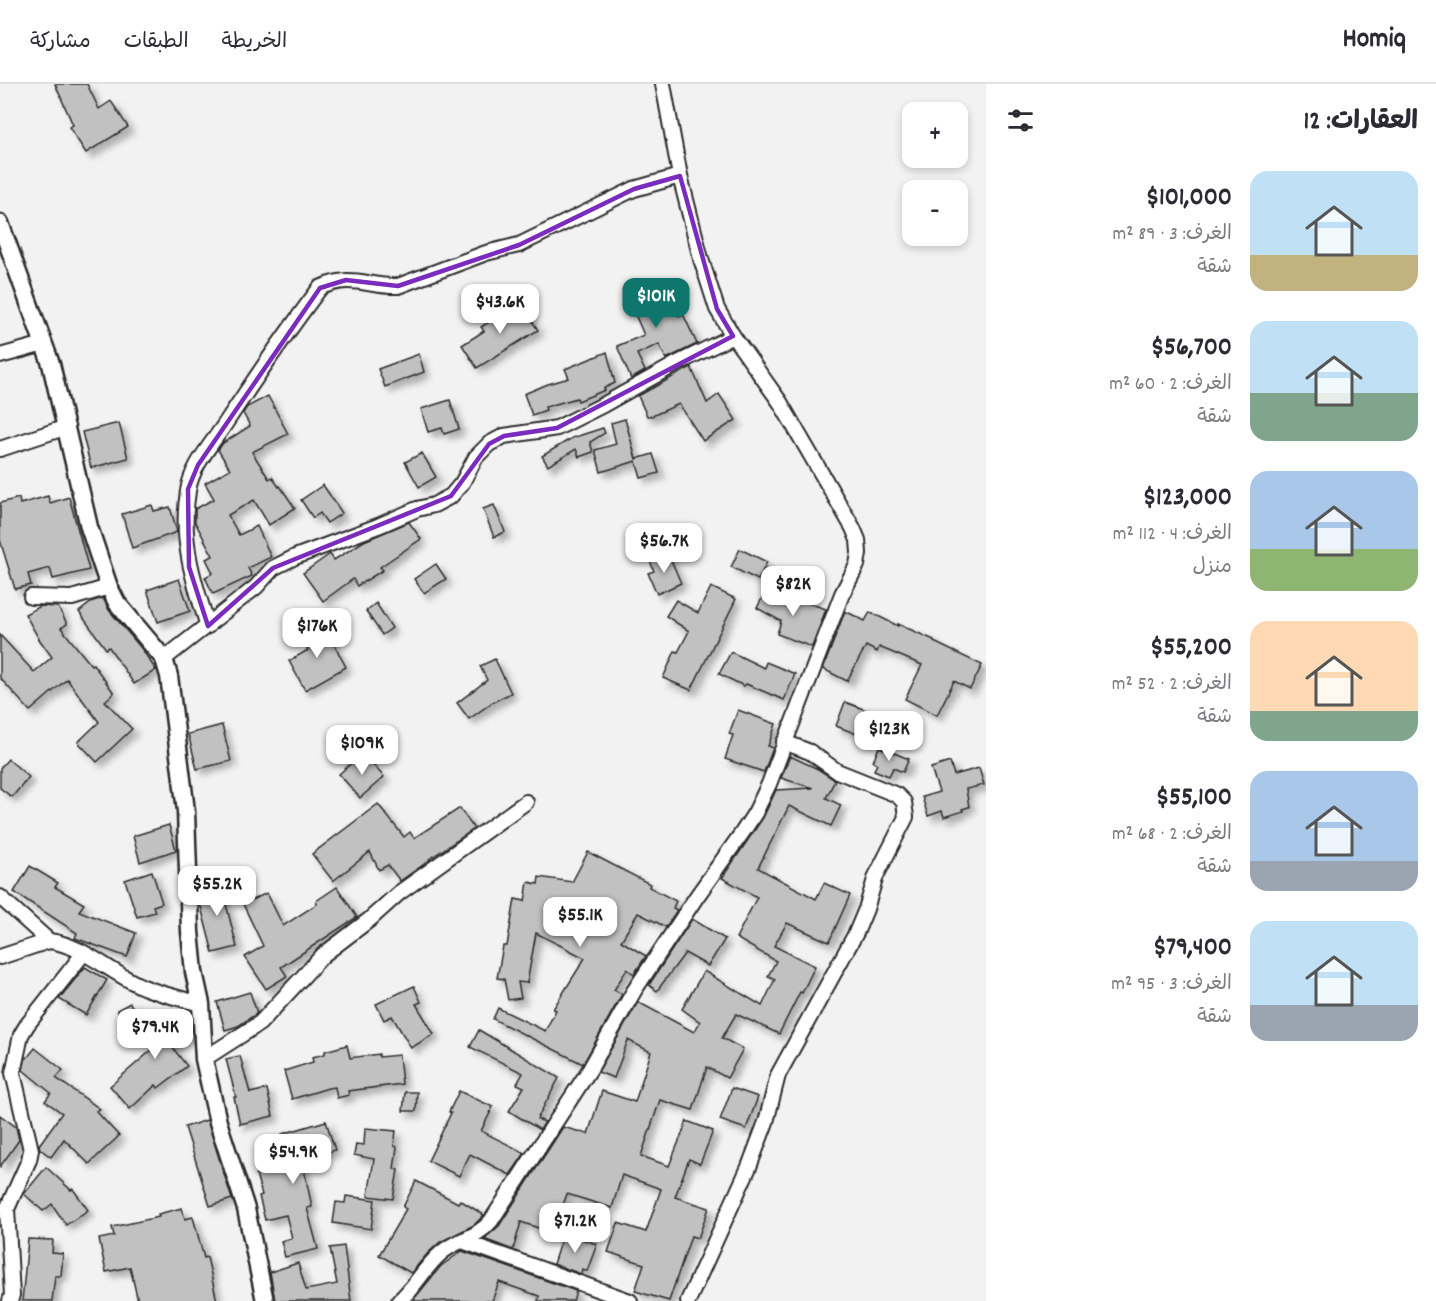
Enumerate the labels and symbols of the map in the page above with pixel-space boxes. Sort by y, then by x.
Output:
pin: $101K [614,278,698,329]
pin: $43.6K [451,284,549,335]
pin: $56.7K [615,523,713,574]
pin: $82K [757,566,829,617]
pin: $176K [275,608,359,659]
pin: $123K [847,711,931,762]
pin: $109K [320,725,404,776]
pin: $55.2K [168,866,266,917]
pin: $55.1K [531,897,629,948]
pin: $79.4K [106,1009,204,1060]
pin: $54.9K [244,1134,342,1185]
pin: $71.2K [526,1203,624,1254]

